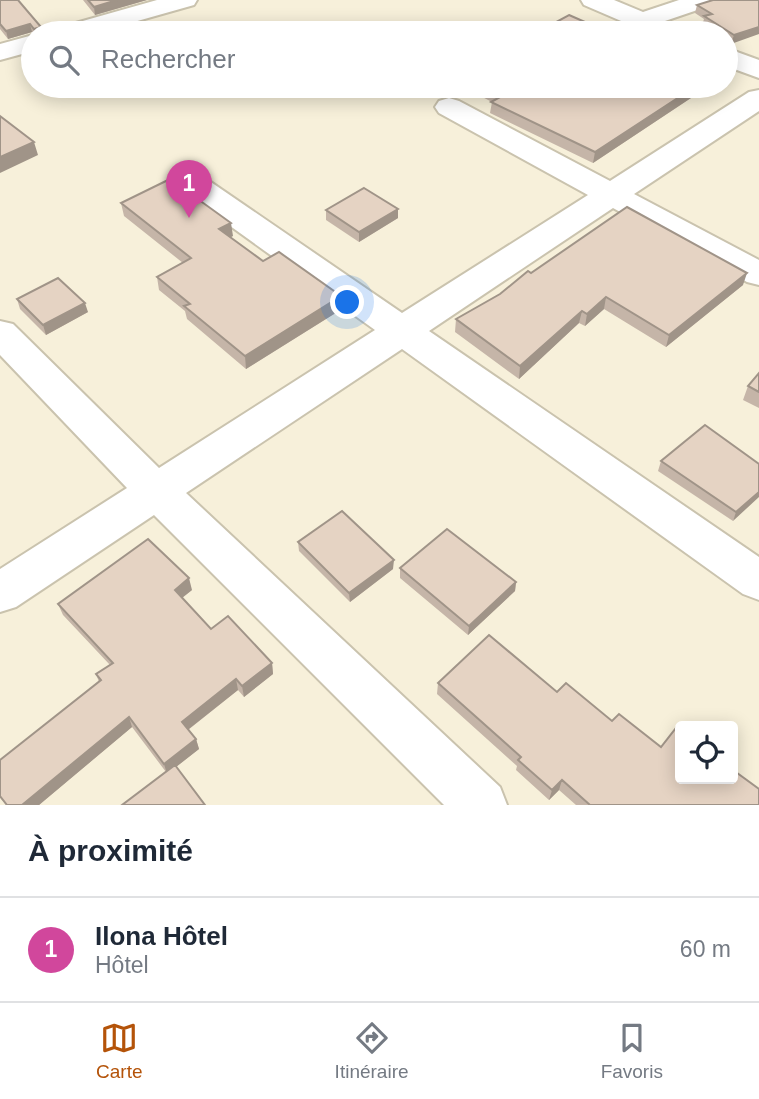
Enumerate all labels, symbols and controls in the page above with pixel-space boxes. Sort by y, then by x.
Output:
search box [21,21,738,98]
icon: search [45,41,83,79]
text: Rechercher [101,44,235,74]
pin: 1 [166,160,212,218]
your location [330,285,364,319]
map controls [675,721,738,784]
button: locate [675,721,738,784]
text: À proximité [28,834,193,867]
text: Ilona Hôtel [95,921,228,951]
text: 1 [45,936,57,962]
text: 60 m [680,936,731,962]
text: Hôtel [95,952,149,978]
tab: Carte [96,1019,143,1083]
tab: Itinéraire [335,1019,409,1083]
tab: Favoris [601,1019,663,1083]

